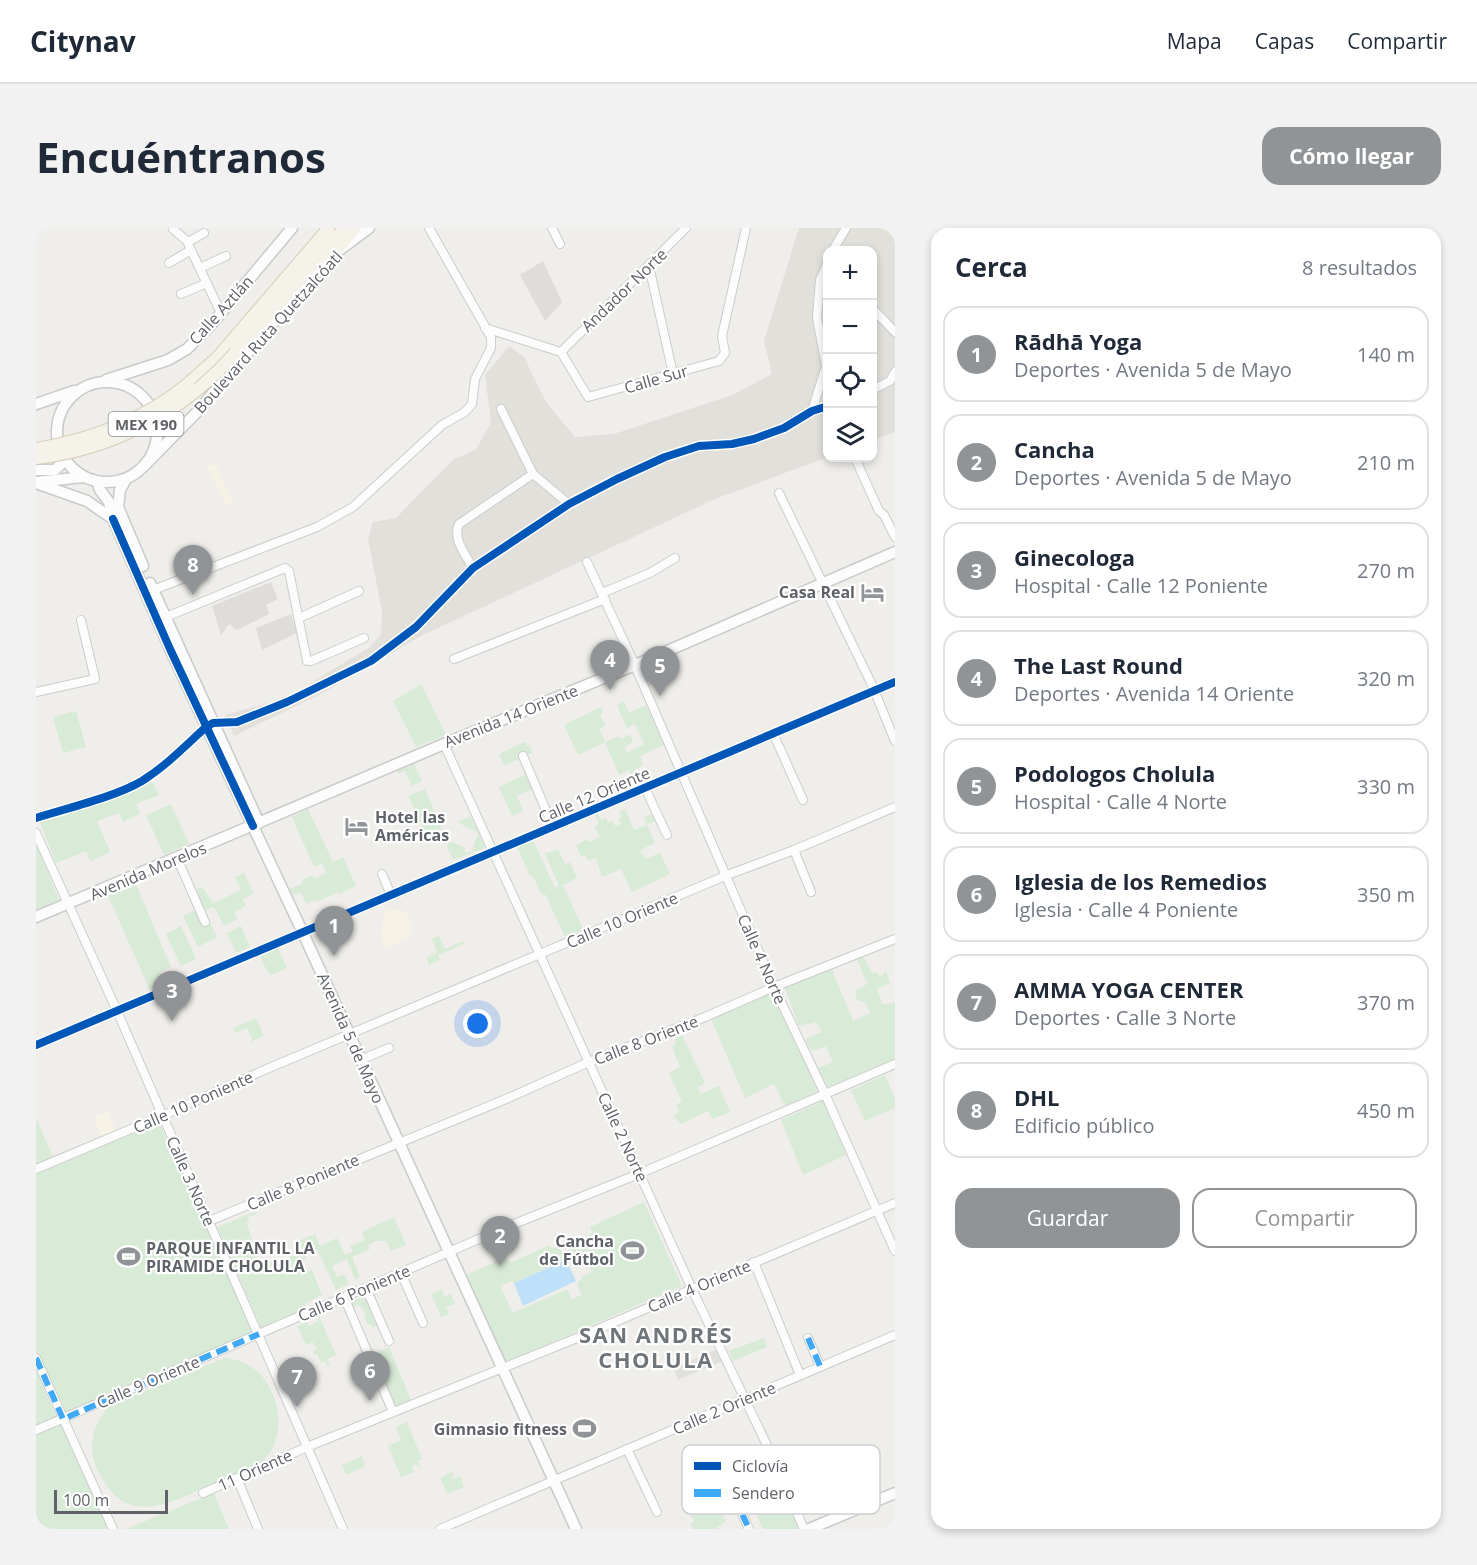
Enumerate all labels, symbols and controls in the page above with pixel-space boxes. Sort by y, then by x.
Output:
text: Citynav [30,22,136,60]
text: Mapa [1167,27,1222,55]
text: Capas [1255,27,1314,55]
text: Compartir [1347,27,1447,55]
button: Cómo llegar [1262,127,1441,185]
text: Encuéntranos [36,128,326,185]
street label: Andador Norte [576,243,672,337]
street label: Boulevard Ruta Quetzalcóatl [189,246,347,418]
map controls [823,246,877,462]
button: + [823,246,877,300]
text: Cerca [955,249,1028,285]
text: 8 resultados [1302,254,1417,281]
street label: Calle Aztlán [184,271,258,349]
button: − [823,300,877,354]
text: Rādhā Yoga [1014,326,1142,356]
text: 1 [971,341,982,368]
text: 140 m [1357,341,1415,368]
button: locate [823,354,877,408]
text: Deportes · Avenida 5 de Mayo [1014,356,1292,383]
street label: Calle Sur [622,359,691,399]
button: layers [823,408,877,462]
road number: MEX 190 [108,412,184,436]
text: Cancha [1014,434,1095,464]
text: 2 [971,449,982,476]
text: 210 m [1357,449,1415,476]
text: Deportes · Avenida 5 de Mayo [1014,464,1292,491]
text: Ginecologa [1014,542,1135,572]
pin: 8 [174,546,212,595]
text: 3 [971,557,982,584]
text: 270 m [1357,557,1415,584]
text: Hospital · Calle 12 Poniente [1014,572,1268,599]
hotel icon: Casa Real [860,579,886,605]
place label: Casa Real [779,581,855,603]
pin: 4 [590,640,630,690]
pin: 5 [640,646,680,696]
text: The Last Round [1014,650,1183,680]
text: 4 [971,665,982,692]
text: 320 m [1357,665,1415,692]
street label: Avenida 14 Oriente [441,679,581,753]
text: Deportes · Avenida 14 Oriente [1014,680,1294,707]
text: Podologos Cholula [1014,758,1215,788]
street label: Calle 12 Oriente [535,762,653,828]
text: 5 [971,773,982,800]
text: 330 m [1357,773,1415,800]
text: Hospital · Calle 4 Norte [1014,788,1227,815]
place label: Hotel las Américas [375,806,449,846]
hotel icon: Hotel las Américas [344,813,370,839]
street label: Avenida Morelos [86,837,210,905]
text: Iglesia de los Remedios [1014,866,1267,896]
text: 6 [971,881,982,908]
text: 350 m [1357,881,1415,908]
street label: Calle 10 Oriente [563,887,681,953]
text: Iglesia · Calle 4 Poniente [1014,896,1238,923]
pin: 1 [314,906,354,956]
street label: Calle 4 Norte [732,910,792,1008]
street label: Avenida 5 de Mayo [312,969,390,1107]
pin: 3 [152,972,192,1021]
text: AMMA YOGA CENTER [1014,974,1243,1004]
text: 7 [971,989,982,1016]
text: 370 m [1357,989,1415,1016]
text: Deportes · Calle 3 Norte [1014,1004,1236,1031]
your location [463,1009,492,1038]
street label: Calle 8 Oriente [591,1010,701,1070]
street label: Calle 10 Poniente [129,1066,257,1138]
text: DHL [1014,1082,1060,1112]
street label: Calle 2 Norte [593,1089,653,1185]
text: 8 [971,1097,982,1124]
text: 450 m [1357,1097,1415,1124]
text: Edificio público [1014,1112,1154,1139]
street label: Calle 3 Norte [161,1132,221,1230]
street label: Calle 8 Poniente [243,1148,363,1216]
button: Guardar [955,1188,1180,1248]
button: Compartir [1192,1188,1417,1248]
pin: 2 [480,1216,520,1266]
place label: Cancha de Fútbol [539,1230,614,1270]
place label: PARQUE INFANTIL LA PIRAMIDE CHOLULA [146,1237,316,1277]
sports icon: Cancha de Fútbol [619,1237,645,1263]
sports icon: PARQUE INFANTIL LA PIRAMIDE CHOLULA [115,1244,141,1270]
street label: Calle 4 Oriente [644,1254,754,1318]
street label: Calle 6 Poniente [294,1259,414,1327]
district label: SAN ANDRÉS CHOLULA [579,1319,733,1374]
street label: Calle 9 Oriente [93,1350,203,1414]
pin: 6 [350,1352,390,1401]
pin: 7 [278,1358,316,1407]
street label: Calle 2 Oriente [669,1376,779,1440]
sports icon: Gimnasio fitness [572,1416,598,1442]
place label: Gimnasio fitness [434,1418,567,1440]
street label: 11 Oriente [214,1444,296,1496]
legend [682,1445,880,1514]
text: Ciclovía [732,1455,788,1477]
text: Sendero [732,1482,795,1504]
scale bar [54,1487,168,1514]
text: 100 m [63,1489,109,1511]

